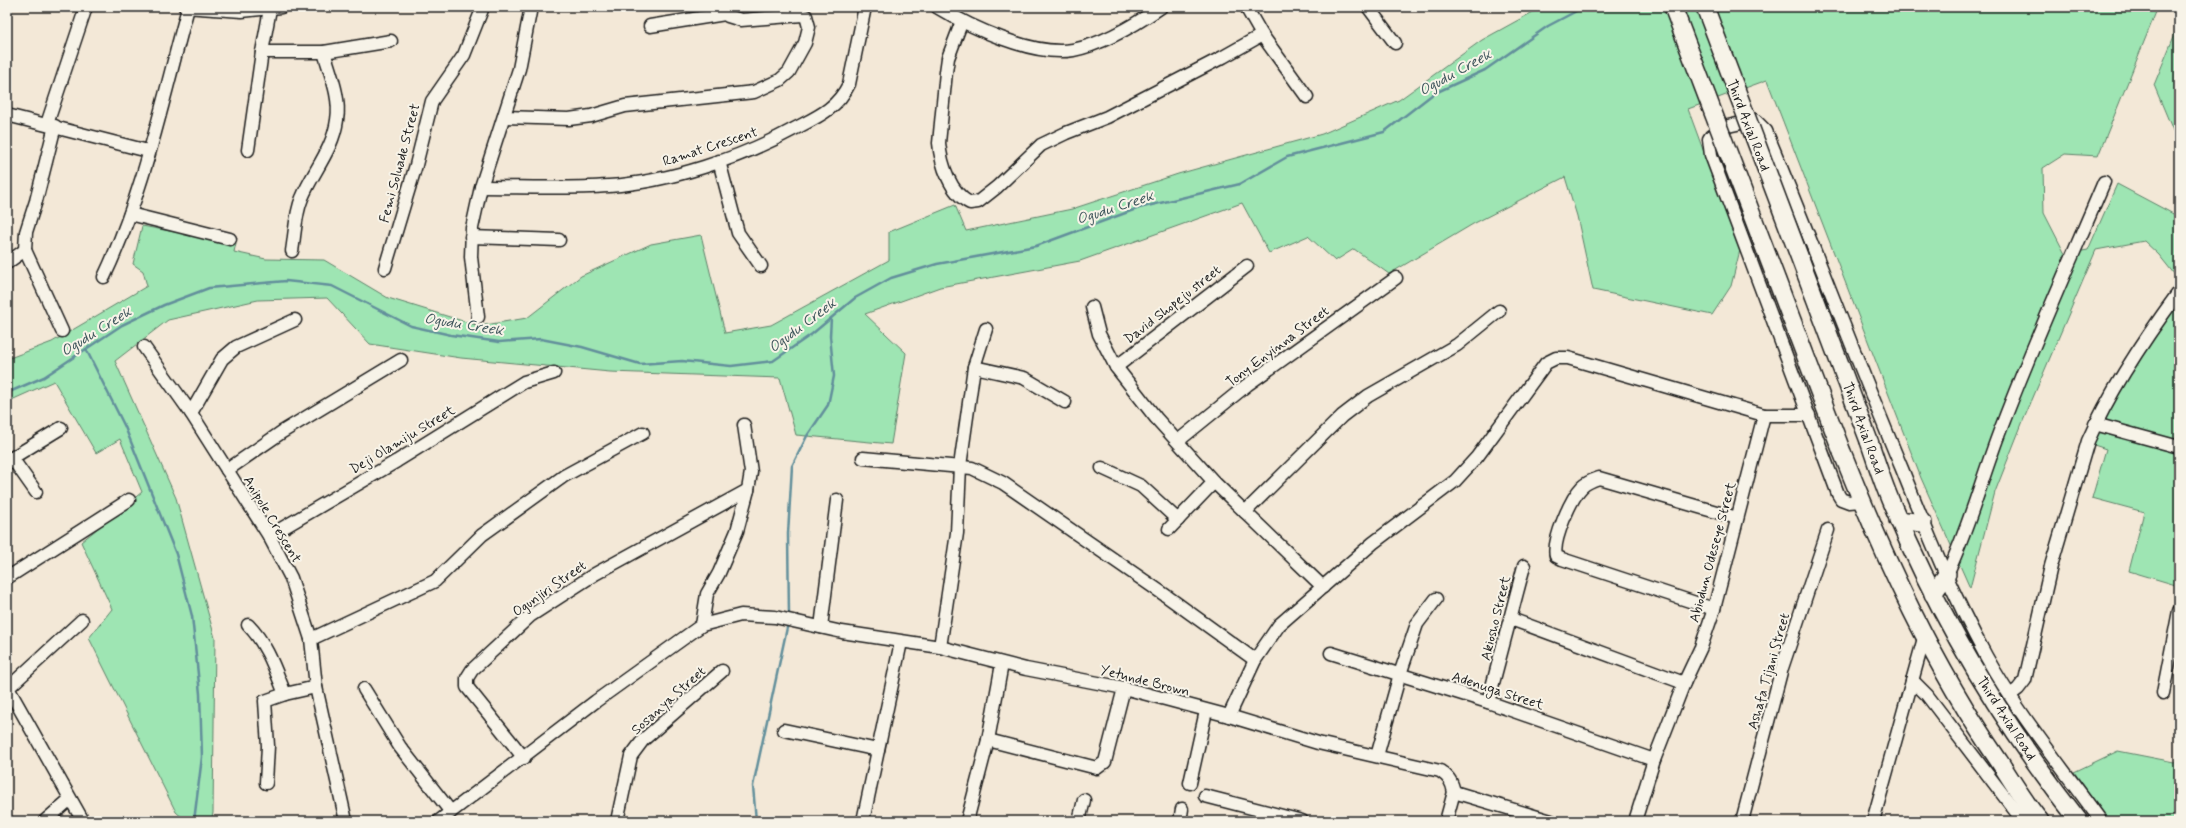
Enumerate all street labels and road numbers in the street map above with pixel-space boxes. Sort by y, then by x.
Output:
street label: Third Axial Road [1722,77,1774,174]
street label: Femi Soluade Street [375,101,425,225]
street label: Ramat Crescent [660,123,761,171]
street label: David Shopeju street [1120,261,1225,348]
street label: Tony Enyinna Street [1223,302,1333,391]
street label: Third Axial Road [1838,380,1888,477]
street label: Deji Olamiju Street [347,401,459,478]
street label: Anipole Crescent [239,473,305,567]
street label: Abiodun Odeseye Street [1686,479,1741,625]
street label: Ogunjiri Street [509,557,590,621]
street label: Akiosho Street [1477,573,1515,662]
street label: Ashafa Tijani Street [1744,611,1794,732]
street label: Yetunde Brown [1098,661,1192,701]
street label: Sosanya Street [628,663,710,739]
street label: Adenuga Street [1449,668,1547,715]
street label: Third Axial Road [1972,673,2040,764]

